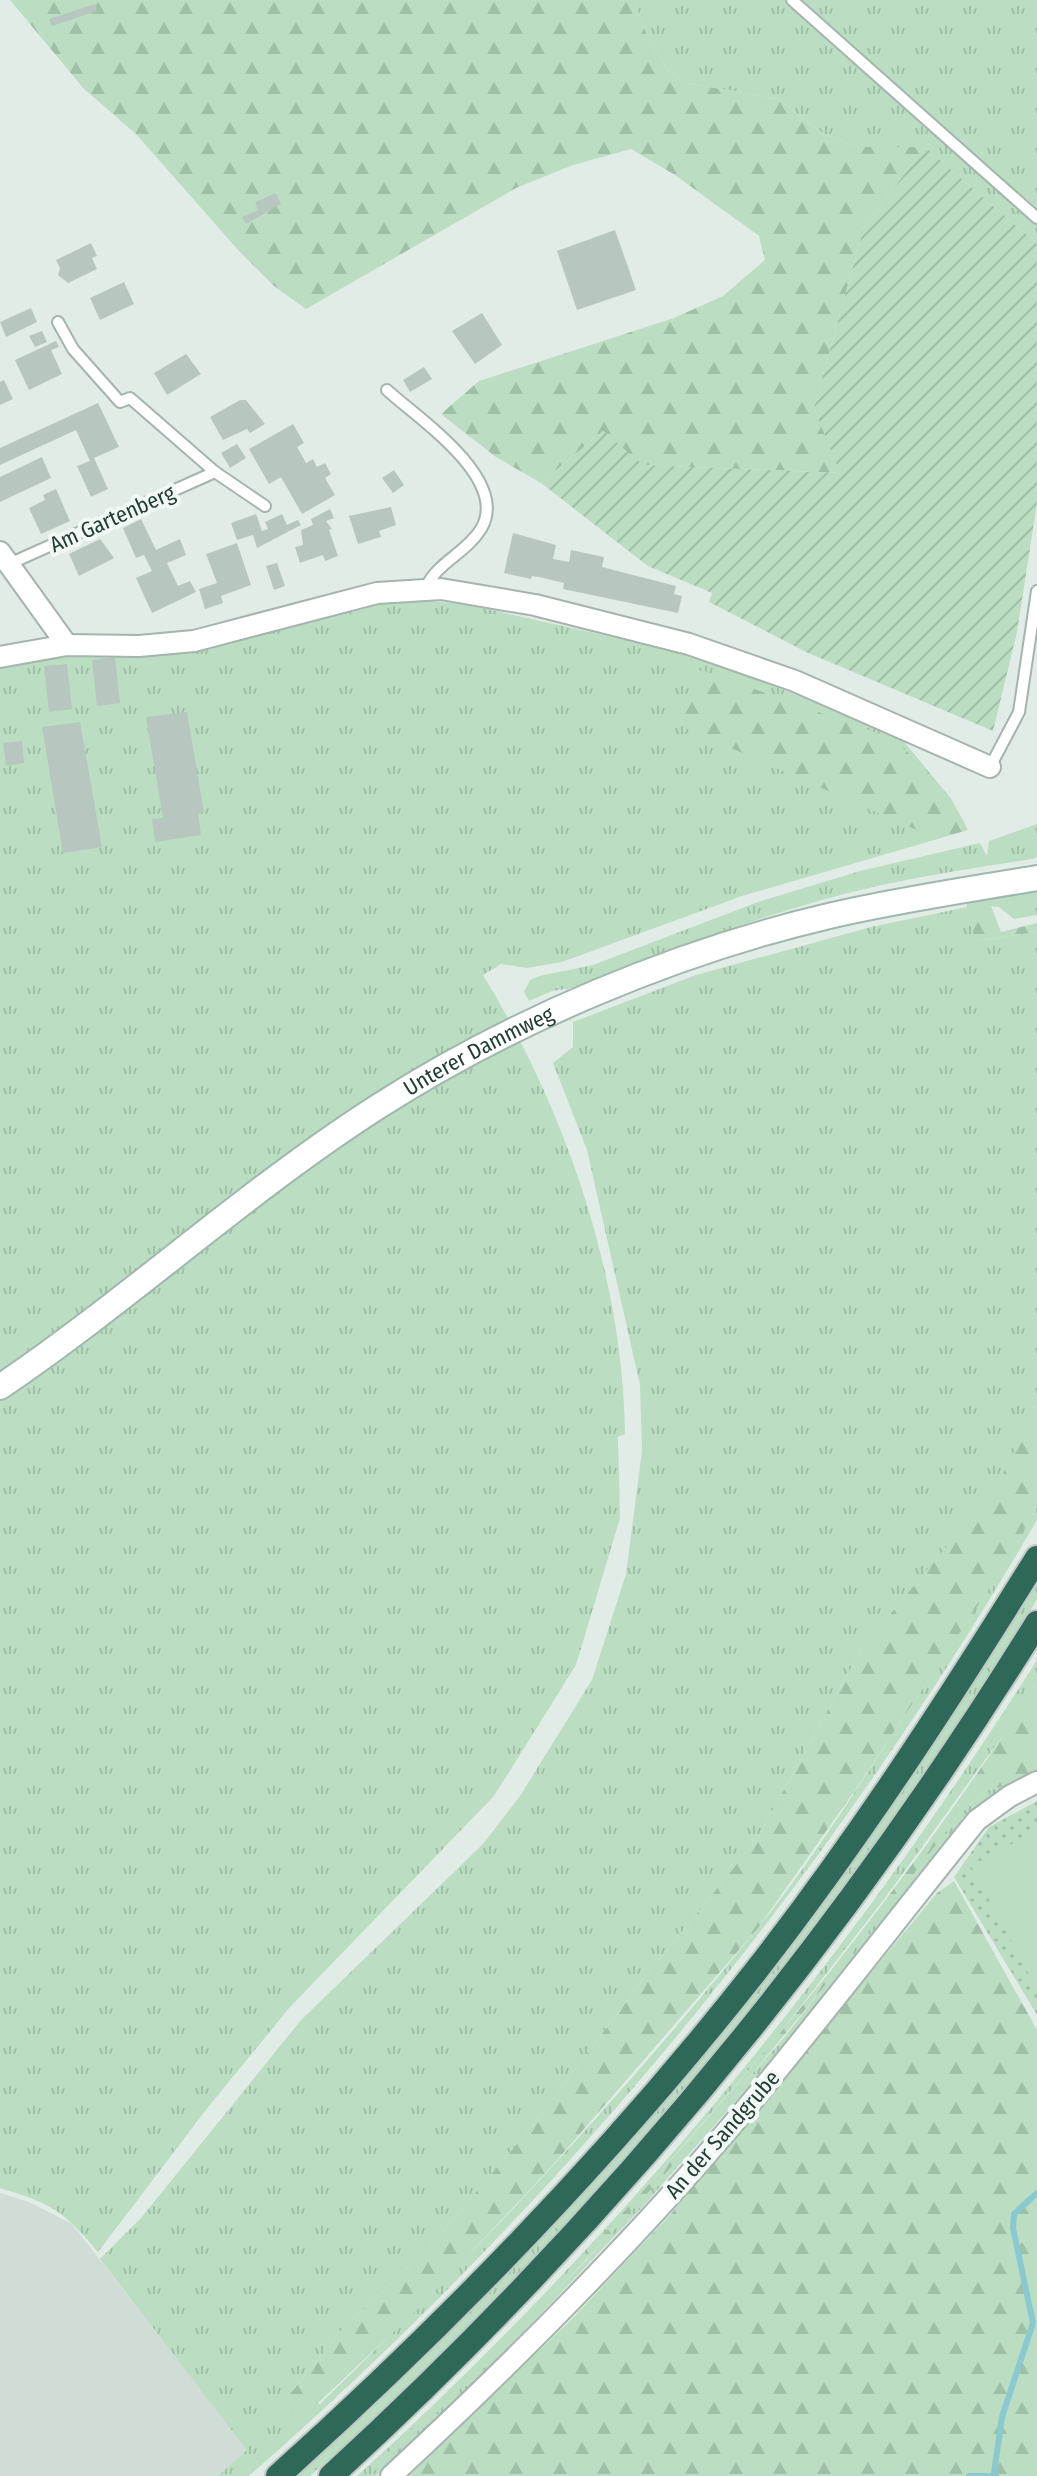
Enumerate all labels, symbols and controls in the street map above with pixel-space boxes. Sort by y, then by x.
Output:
street label: Am Gartenberg [45,479,180,558]
street label: Unterer Dammweg [399,1000,558,1102]
street label: An der Sandgrube [659,2065,785,2204]

